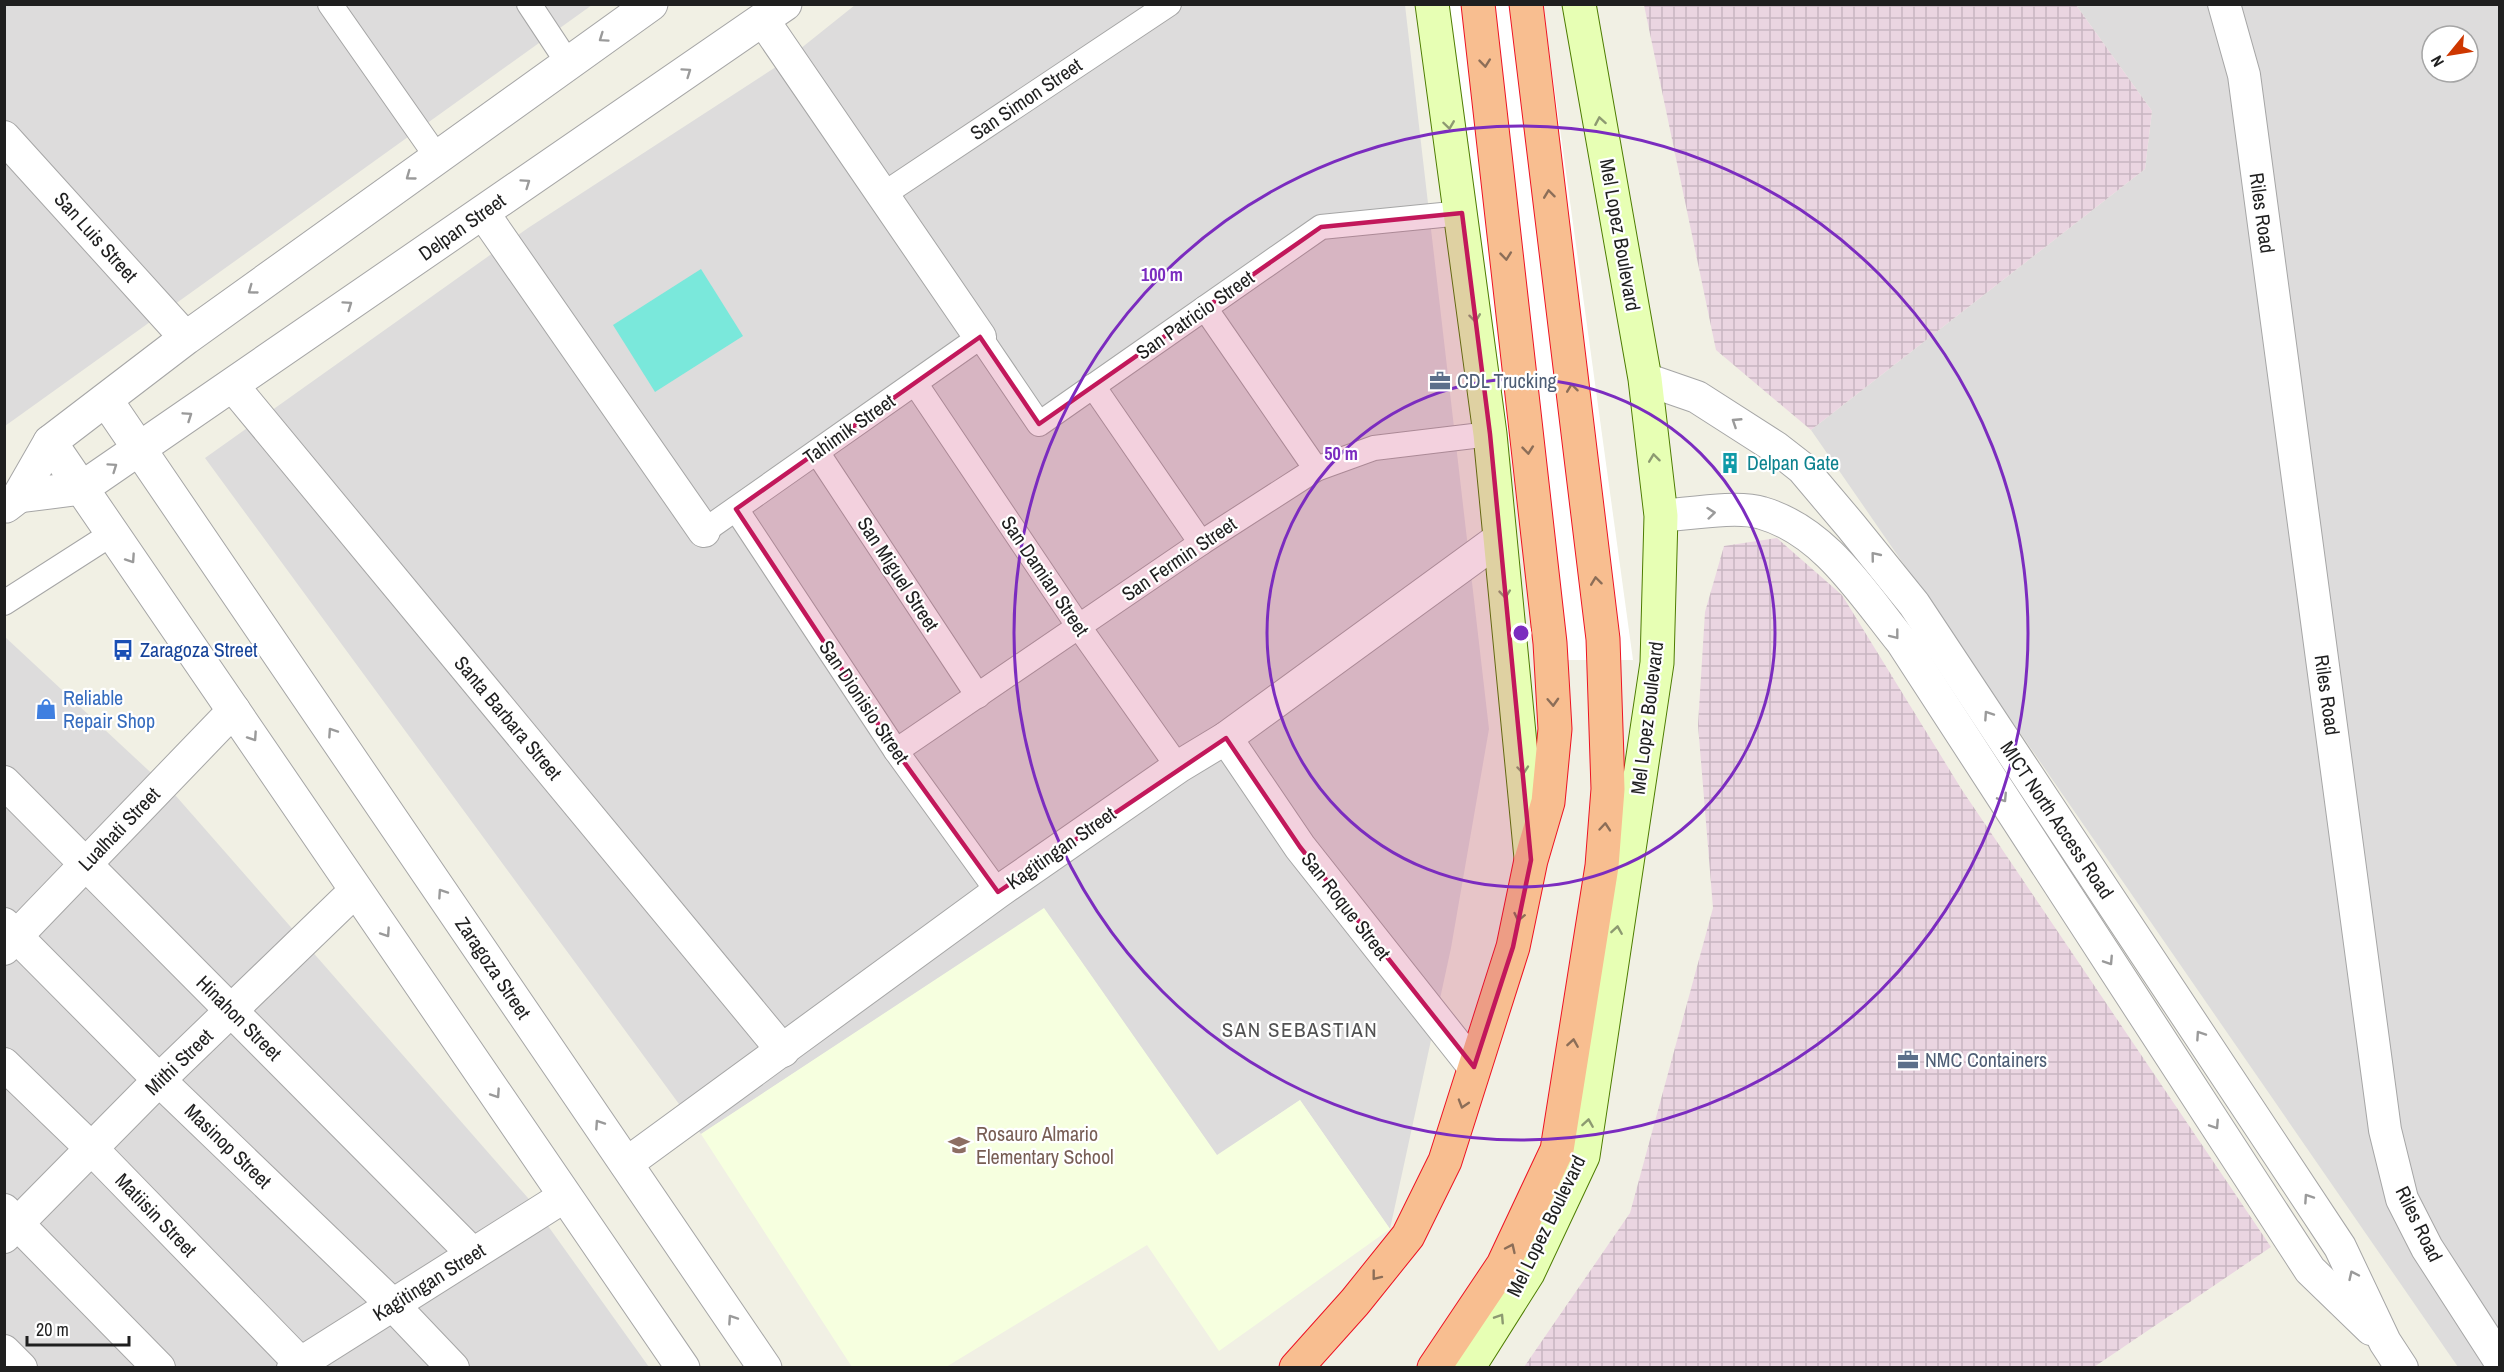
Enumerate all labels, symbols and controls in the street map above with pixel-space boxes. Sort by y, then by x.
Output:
north arrow [2420,24,2480,84]
one-way arrow [598,31,609,42]
street label: San Simon Street [965,51,1087,146]
text: N [2425,52,2449,71]
one-way arrow [1478,58,1490,67]
one-way arrow [680,68,691,79]
one-way arrow [1594,116,1606,125]
one-way arrow [1443,120,1455,129]
street label: Mel Lopez Boulevard [1594,157,1647,313]
one-way arrow [406,169,417,180]
street label: Riles Road [2243,171,2282,255]
one-way arrow [520,179,531,190]
street label: San Luis Street [49,186,145,288]
street label: Delpan Street [413,187,511,266]
one-way arrow [1543,190,1555,199]
one-way arrow [1500,252,1512,261]
text: 100 m [1141,262,1183,287]
street label: San Patricio Street [1130,264,1260,365]
one-way arrow [248,283,259,294]
one-way arrow [342,301,353,312]
one-way arrow [1469,313,1481,323]
place label: CDL Trucking [1457,367,1557,394]
office icon: CDL Trucking [1428,369,1452,393]
one-way arrow [1567,383,1579,392]
street label: Tahimik Street [798,387,900,470]
one-way arrow [181,412,192,423]
one-way arrow [1732,418,1743,429]
text: 50 m [1324,441,1358,466]
one-way arrow [1522,446,1534,455]
place label: Delpan Gate [1747,449,1839,476]
building icon: Delpan Gate [1718,451,1742,475]
one-way arrow [1648,454,1661,463]
one-way arrow [106,464,117,475]
one-way arrow [1707,507,1716,520]
street label: San Damian Street [995,510,1096,641]
street label: San Fermin Street [1116,510,1242,607]
street label: San Miguel Street [851,511,946,636]
one-way arrow [1872,552,1883,563]
one-way arrow [124,553,135,564]
one-way arrow [1590,577,1603,586]
one-way arrow [1498,590,1511,599]
centre of rings [1511,623,1531,643]
one-way arrow [1888,628,1899,639]
street label: San Dionisio Street [813,635,916,769]
place label: Zaragoza Street [140,636,258,663]
bus stop icon: Zaragoza Street [111,638,135,662]
street label: Mel Lopez Boulevard [1624,640,1669,796]
street label: Santa Barbara Street [449,650,569,786]
street label: Riles Road [2308,653,2347,737]
place label: Reliable Repair Shop [63,684,155,734]
shop icon: Reliable Repair Shop [34,697,58,721]
one-way arrow [1547,697,1560,706]
one-way arrow [1984,711,1995,722]
one-way arrow [328,727,339,738]
one-way arrow [246,731,257,742]
street label: MICT North Access Road [1995,736,2120,904]
one-way arrow [1516,766,1529,775]
street label: Lualhati Street [72,781,166,876]
one-way arrow [1995,791,2006,802]
street label: Kagitingan Street [1001,800,1121,895]
one-way arrow [1598,823,1611,832]
street label: San Roque Street [1296,846,1397,966]
one-way arrow [438,889,449,900]
street label: Zaragoza Street [449,911,538,1024]
one-way arrow [1513,912,1526,922]
one-way arrow [1610,926,1623,936]
one-way arrow [379,927,390,938]
one-way arrow [2102,954,2113,965]
street label: Hinahon Street [191,969,288,1067]
district label: SAN SEBASTIAN [1222,1015,1378,1044]
street label: Mithi Street [139,1022,219,1101]
one-way arrow [2196,1031,2207,1042]
one-way arrow [1567,1039,1579,1048]
place label: NMC Containers [1925,1046,2047,1073]
office icon: NMC Containers [1896,1048,1920,1072]
one-way arrow [489,1088,500,1099]
street label: Masinop Street [179,1097,278,1194]
one-way arrow [1457,1098,1470,1109]
one-way arrow [1581,1118,1593,1128]
one-way arrow [2208,1118,2219,1129]
one-way arrow [595,1119,606,1130]
place label: Rosauro Almario Elementary School [976,1120,1114,1170]
school or university icon: Rosauro Almario Elementary School [947,1133,971,1157]
street label: Mel Lopez Boulevard [1500,1151,1591,1301]
street label: Matiisin Street [110,1167,203,1263]
street label: Riles Road [2390,1181,2449,1266]
one-way arrow [2303,1194,2315,1204]
street label: Kagitingan Street [367,1236,490,1327]
one-way arrow [1503,1243,1515,1254]
one-way arrow [1372,1269,1383,1280]
one-way arrow [2349,1271,2361,1282]
scale bar [27,1309,129,1347]
one-way arrow [1492,1314,1504,1324]
one-way arrow [729,1315,740,1326]
text: 20 m [36,1317,69,1342]

